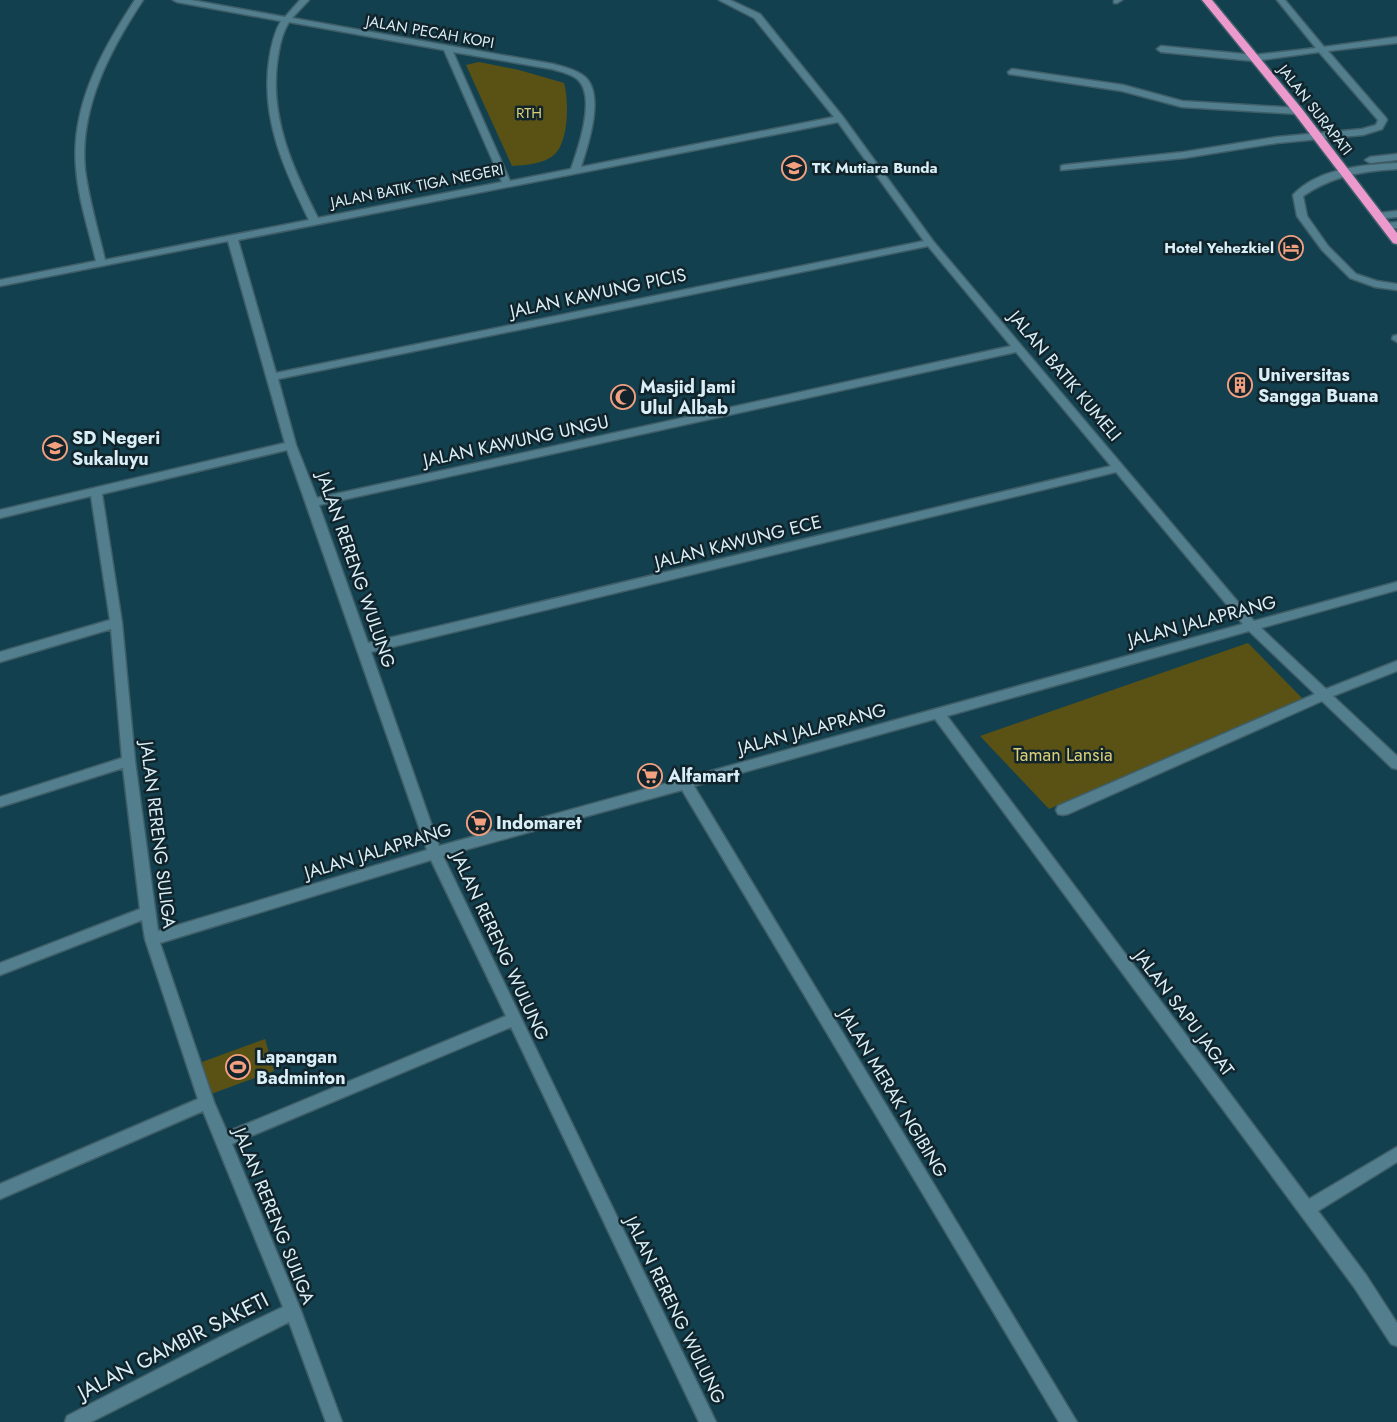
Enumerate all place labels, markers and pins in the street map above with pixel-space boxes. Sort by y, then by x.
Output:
school or university icon: TK Mutiara Bunda [781,155,807,181]
place label: TK Mutiara Bunda [812,157,938,179]
hotel icon: Hotel Yehezkiel [1278,235,1304,261]
place label: Hotel Yehezkiel [1164,237,1274,259]
place label: Universitas Sangga Buana [1258,362,1378,409]
building icon: Universitas Sangga Buana [1227,372,1253,398]
place label: Masjid Jami Ulul Albab [640,374,736,421]
mosque icon: Masjid Jami Ulul Albab [610,384,636,410]
place label: SD Negeri Sukaluyu [72,425,160,472]
school or university icon: SD Negeri Sukaluyu [42,435,68,461]
supermarket icon: Alfamart [637,763,663,789]
place label: Alfamart [667,763,740,789]
supermarket icon: Indomaret [466,810,492,836]
place label: Indomaret [496,810,582,836]
place label: Lapangan Badminton [256,1044,346,1091]
sports icon: Lapangan Badminton [225,1054,251,1080]

